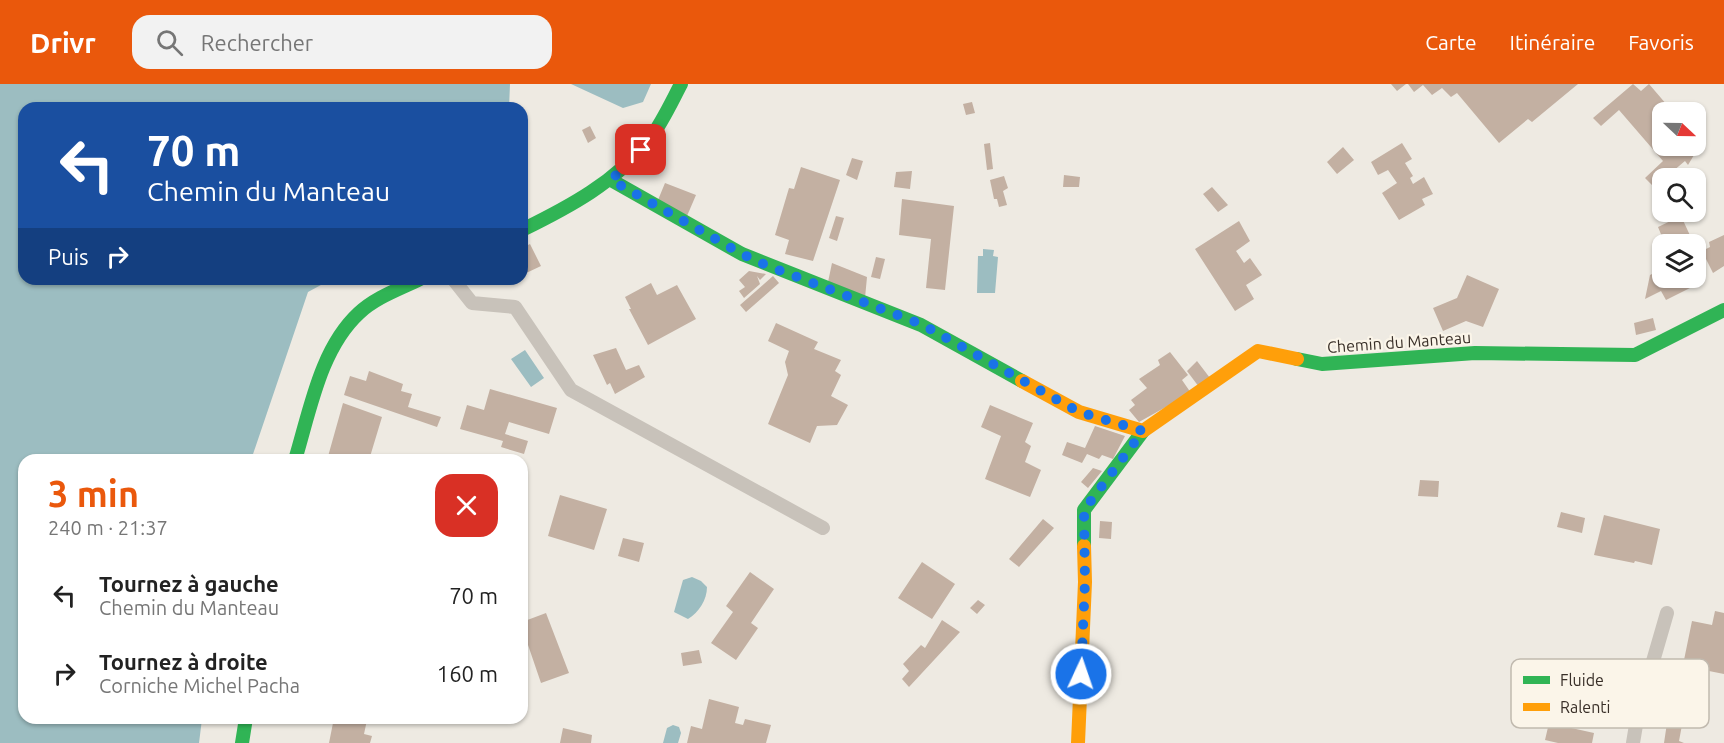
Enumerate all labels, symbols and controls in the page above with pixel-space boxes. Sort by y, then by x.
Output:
search box [132,15,552,69]
icon: search [153,26,186,59]
text: Drivr [30,27,96,58]
text: Rechercher [201,30,313,55]
text: Carte [1425,30,1477,54]
text: Itinéraire [1510,30,1595,54]
text: Favoris [1628,30,1694,54]
north arrow [1652,102,1706,156]
map controls [1652,102,1706,288]
pin [615,124,666,175]
icon: left [48,126,126,204]
text: 70 m [147,127,241,174]
icon: arrive [624,133,657,166]
button: search [1652,168,1706,222]
text: Chemin du Manteau [147,176,390,206]
button: layers [1652,234,1706,288]
icon: right [101,240,134,273]
text: Puis [48,244,89,269]
street label: Chemin du Manteau [1326,328,1472,356]
text: 3 min [48,473,139,514]
button: close [435,474,498,537]
text: 240 m · 21:37 [48,516,168,539]
text: Tournez à gauche [99,571,279,596]
icon: left [48,579,81,612]
text: 70 m [449,583,498,608]
text: Chemin du Manteau [99,596,279,619]
position arrow [1049,642,1113,706]
text: Tournez à droite [99,649,268,674]
icon: right [48,657,81,690]
legend [1511,659,1709,728]
text: 160 m [437,661,498,686]
text: Fluide [1560,671,1604,689]
text: Corniche Michel Pacha [99,674,300,697]
text: Ralenti [1560,698,1611,716]

